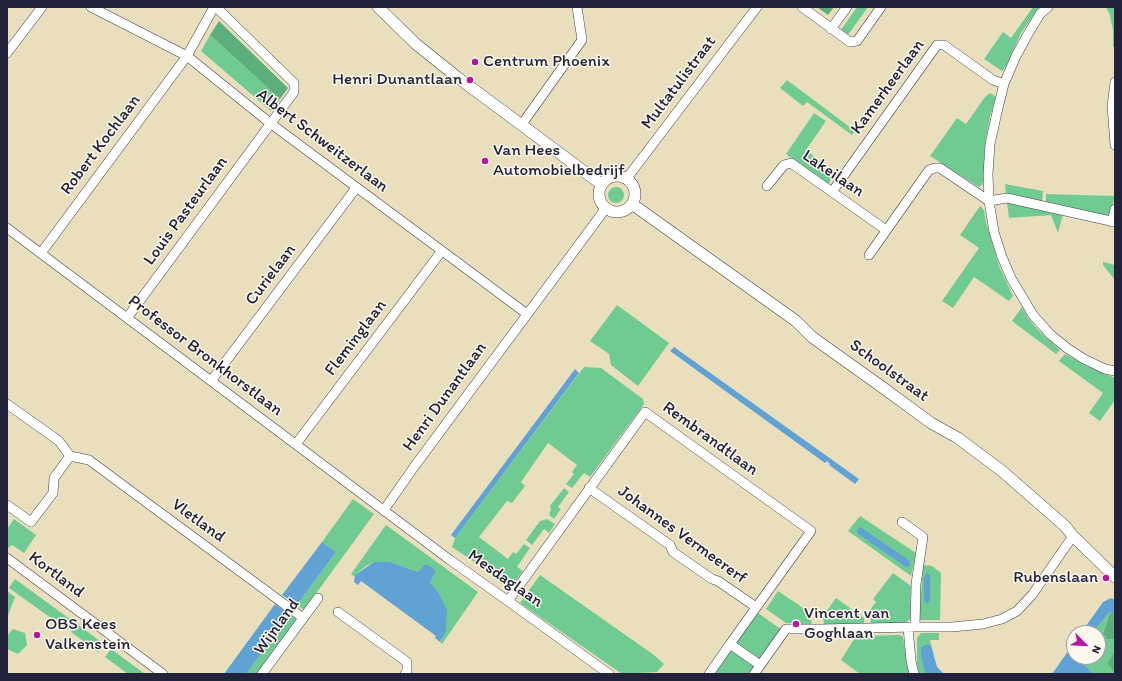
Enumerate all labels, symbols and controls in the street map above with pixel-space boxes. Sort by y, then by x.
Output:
street label: Multatulistraat [637,32,721,134]
street label: Kamerheerlaan [847,36,929,138]
place label: Centrum Phoenix [483,52,610,72]
marker: Centrum Phoenix [470,57,480,67]
place label: Henri Dunantlaan [332,70,462,90]
marker: Henri Dunantlaan [465,75,475,85]
street label: Albert Schweitzerlaan [252,85,392,197]
street label: Robert Kochlaan [57,91,145,199]
place label: Van Hees Automobielbedrijf [493,141,625,181]
street label: Lakeilaan [798,146,868,202]
street label: Louis Pasteurlaan [140,153,232,269]
marker: Van Hees Automobielbedrijf [480,156,490,166]
street label: Curielaan [241,240,301,310]
street label: Professor Bronkhorstlaan [124,291,286,421]
street label: Fleminglaan [321,296,391,380]
street label: Schoolstraat [845,335,933,407]
street label: Henri Dunantlaan [399,339,491,455]
street label: Rembrandtlaan [658,397,762,481]
street label: Johannes Vermeererf [613,481,751,589]
street label: Vletland [167,495,229,547]
street label: Mesdaglaan [464,546,546,612]
street label: Kortland [24,547,88,603]
place label: Rubenslaan [1013,568,1098,588]
marker: Rubenslaan [1101,573,1111,583]
street label: Wijnland [250,595,304,659]
place label: Vincent van Goghlaan [804,604,889,644]
place label: OBS Kees Valkenstein [45,615,130,655]
marker: Vincent van Goghlaan [791,619,801,629]
north arrow [1066,625,1106,665]
marker: OBS Kees Valkenstein [32,630,42,640]
text: N [1089,644,1104,656]

